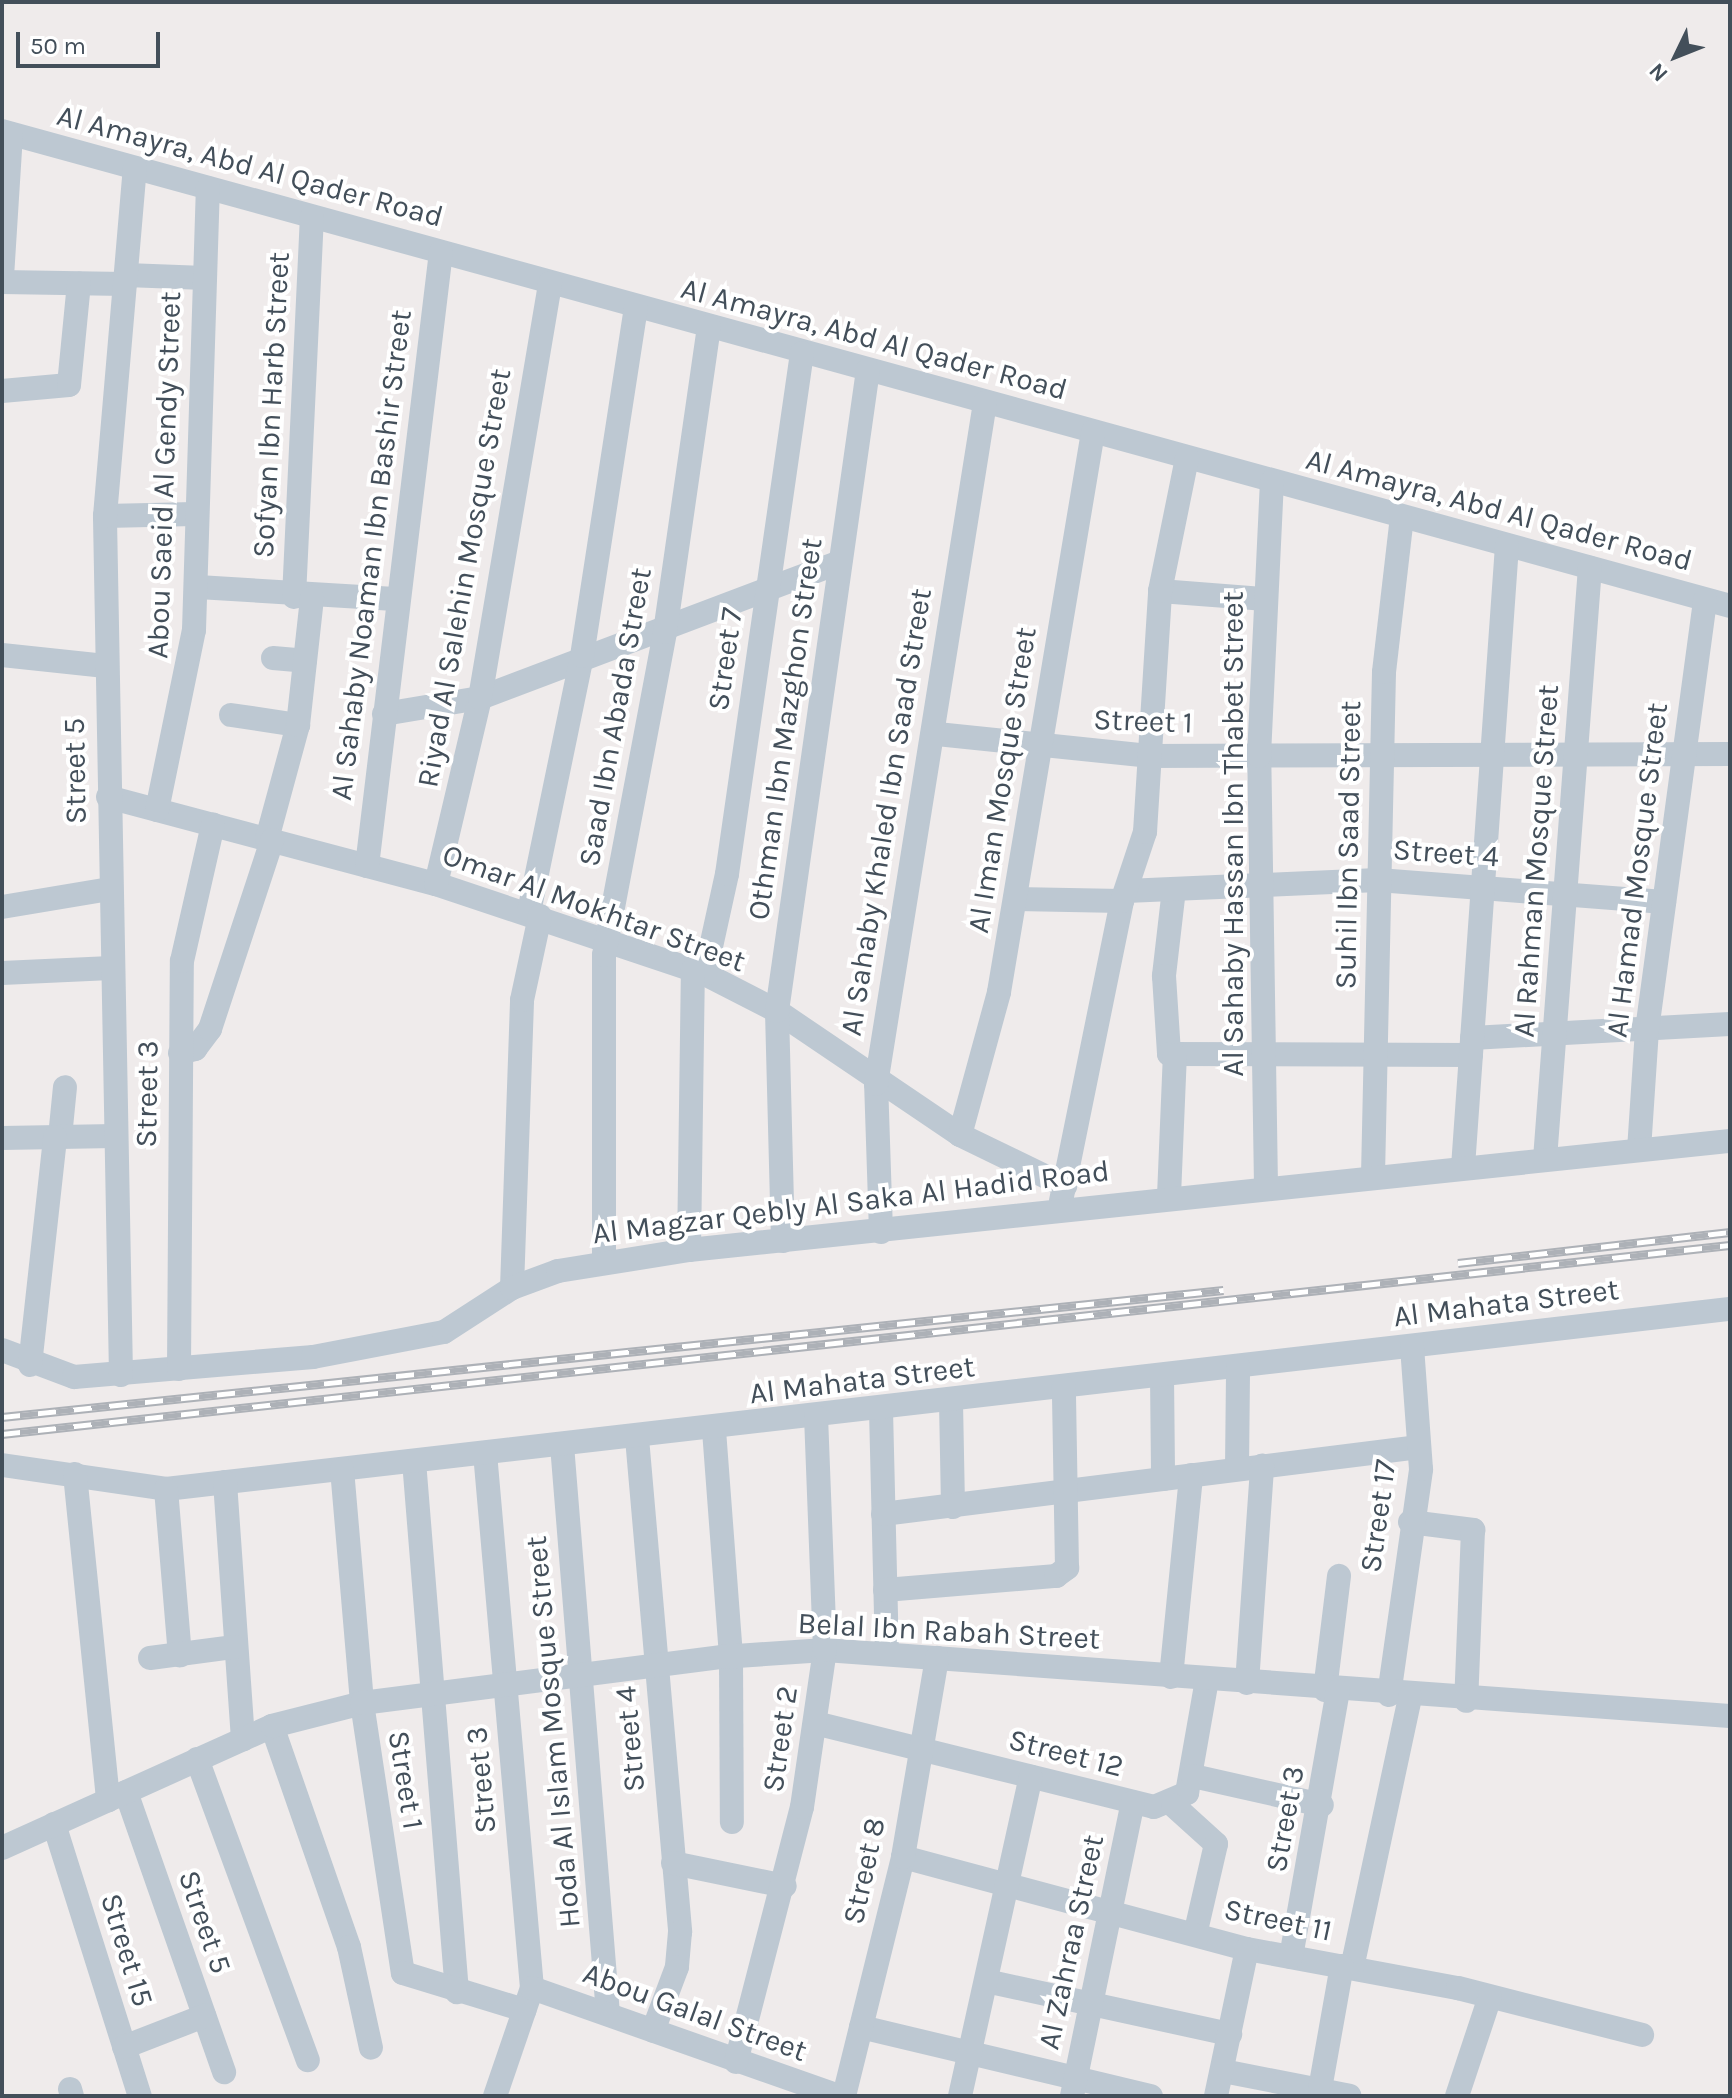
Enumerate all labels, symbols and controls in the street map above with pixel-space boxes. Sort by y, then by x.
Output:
scale bar [20,16,164,66]
north arrow [1636,16,1716,96]
text: 50 m [30,32,86,60]
text: N [1644,58,1673,87]
street label: Al Amayra, Abd Al Qader Road [53,97,447,235]
street label: Sofyan Ibn Harb Street [245,251,297,559]
street label: Al Amayra, Abd Al Qader Road [677,270,1071,408]
street label: Abou Saeid Al Gendy Street [140,291,188,659]
street label: Al Sahaby Noaman Ibn Bashir Street [323,308,419,802]
street label: Riyad Al Salehin Mosque Street [409,366,519,790]
street label: Al Amayra, Abd Al Qader Road [1302,441,1696,579]
street label: Othman Ibn Mazghon Street [740,536,830,922]
street label: Saad Ibn Abada Street [571,565,659,869]
street label: Al Sahaby Khaled Ibn Saad Street [833,586,939,1038]
street label: Al Sahaby Hassan Ibn Thabet Street [1215,591,1251,1077]
street label: Street 7 [700,605,750,713]
street label: Al Iman Mosque Street [960,625,1044,935]
street label: Al Rahman Mosque Street [1506,683,1566,1039]
street label: Suhil Ibn Saad Street [1327,700,1369,990]
street label: Street 1 [1093,701,1193,741]
street label: Al Hamad Mosque Street [1599,701,1675,1039]
street label: Street 5 [56,717,94,825]
street label: Street 4 [1392,831,1500,875]
street label: Omar Al Mokhtar Street [438,836,750,980]
street label: Street 3 [128,1040,166,1148]
street label: Al Magzar Qebly Al Saka Al Hadid Road [590,1152,1112,1252]
street label: Al Mahata Street [1391,1271,1621,1335]
street label: Al Mahata Street [747,1348,977,1412]
street label: Street 17 [1352,1457,1404,1575]
street label: Hoda Al Islam Mosque Street [518,1535,588,1929]
street label: Belal Ibn Rabah Street [797,1605,1101,1657]
street label: Street 2 [755,1684,805,1794]
street label: Street 4 [607,1685,653,1793]
street label: Street 12 [1005,1721,1127,1785]
street label: Street 3 [458,1725,504,1835]
street label: Street 1 [380,1728,432,1832]
street label: Street 3 [1258,1763,1312,1875]
street label: Street 8 [835,1814,893,1928]
street label: Al Zahraa Street [1031,1831,1111,2053]
street label: Street 5 [171,1866,239,1978]
street label: Street 15 [93,1889,161,2011]
street label: Street 11 [1221,1891,1335,1949]
street label: Abou Galal Street [578,1955,812,2069]

